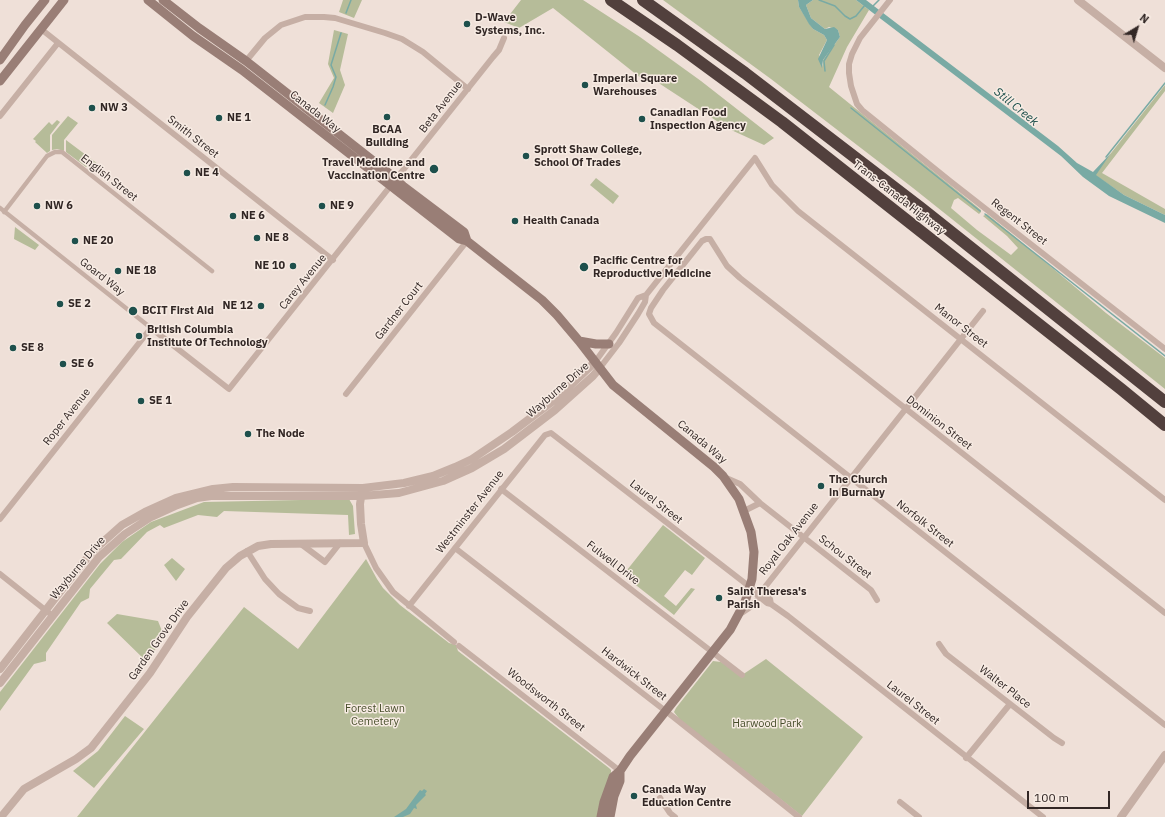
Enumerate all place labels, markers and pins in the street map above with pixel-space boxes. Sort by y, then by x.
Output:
place label: D-Wave Systems, Inc. [475,11,545,37]
marker: D-Wave Systems, Inc. [462,19,472,29]
place label: Imperial Square Warehouses [593,72,677,98]
marker: Imperial Square Warehouses [580,80,590,90]
place label: NW 3 [100,101,128,115]
marker: NW 3 [87,103,97,113]
place label: Canadian Food Inspection Agency [650,106,746,132]
place label: NE 1 [227,111,251,125]
marker: BCAA Building [382,112,392,122]
marker: NE 1 [214,113,224,123]
marker: Canadian Food Inspection Agency [637,114,647,124]
place label: BCAA Building [366,123,408,149]
place label: Sprott Shaw College, School Of Trades [534,143,642,169]
marker: Sprott Shaw College, School Of Trades [521,151,531,161]
place label: Travel Medicine and Vaccination Centre [322,156,425,182]
marker: Travel Medicine and Vaccination Centre [428,163,440,175]
place label: NE 4 [195,166,219,180]
marker: NE 4 [182,168,192,178]
place label: NW 6 [45,199,73,213]
place label: NE 9 [330,199,354,213]
marker: NW 6 [32,201,42,211]
marker: NE 9 [317,201,327,211]
place label: NE 6 [241,209,265,223]
marker: NE 6 [228,211,238,221]
place label: Health Canada [523,214,599,228]
marker: Health Canada [510,216,520,226]
place label: NE 8 [265,231,289,245]
marker: NE 8 [252,233,262,243]
place label: NE 20 [83,234,113,248]
marker: NE 20 [70,236,80,246]
place label: Pacific Centre for Reproductive Medicine [593,254,711,280]
place label: NE 10 [255,259,285,273]
marker: NE 10 [288,261,298,271]
marker: Pacific Centre for Reproductive Medicine [578,261,590,273]
place label: NE 18 [126,264,156,278]
marker: NE 18 [113,266,123,276]
place label: SE 2 [68,297,91,311]
marker: SE 2 [55,299,65,309]
place label: NE 12 [223,299,253,313]
marker: NE 12 [256,301,266,311]
place label: BCIT First Aid [142,304,214,318]
marker: BCIT First Aid [127,305,139,317]
place label: British Columbia Institute Of Technology [147,323,268,349]
marker: British Columbia Institute Of Technology [134,331,144,341]
place label: SE 8 [21,341,44,355]
marker: SE 8 [8,343,18,353]
place label: SE 6 [71,357,94,371]
marker: SE 6 [58,359,68,369]
place label: SE 1 [149,394,172,408]
marker: SE 1 [136,396,146,406]
place label: The Node [256,427,305,441]
marker: The Node [243,429,253,439]
place label: The Church in Burnaby [829,473,888,499]
marker: The Church in Burnaby [816,481,826,491]
place label: Saint Theresa's Parish [727,585,806,611]
marker: Saint Theresa's Parish [714,593,724,603]
place label: Canada Way Education Centre [642,783,731,809]
marker: Canada Way Education Centre [629,791,639,801]

